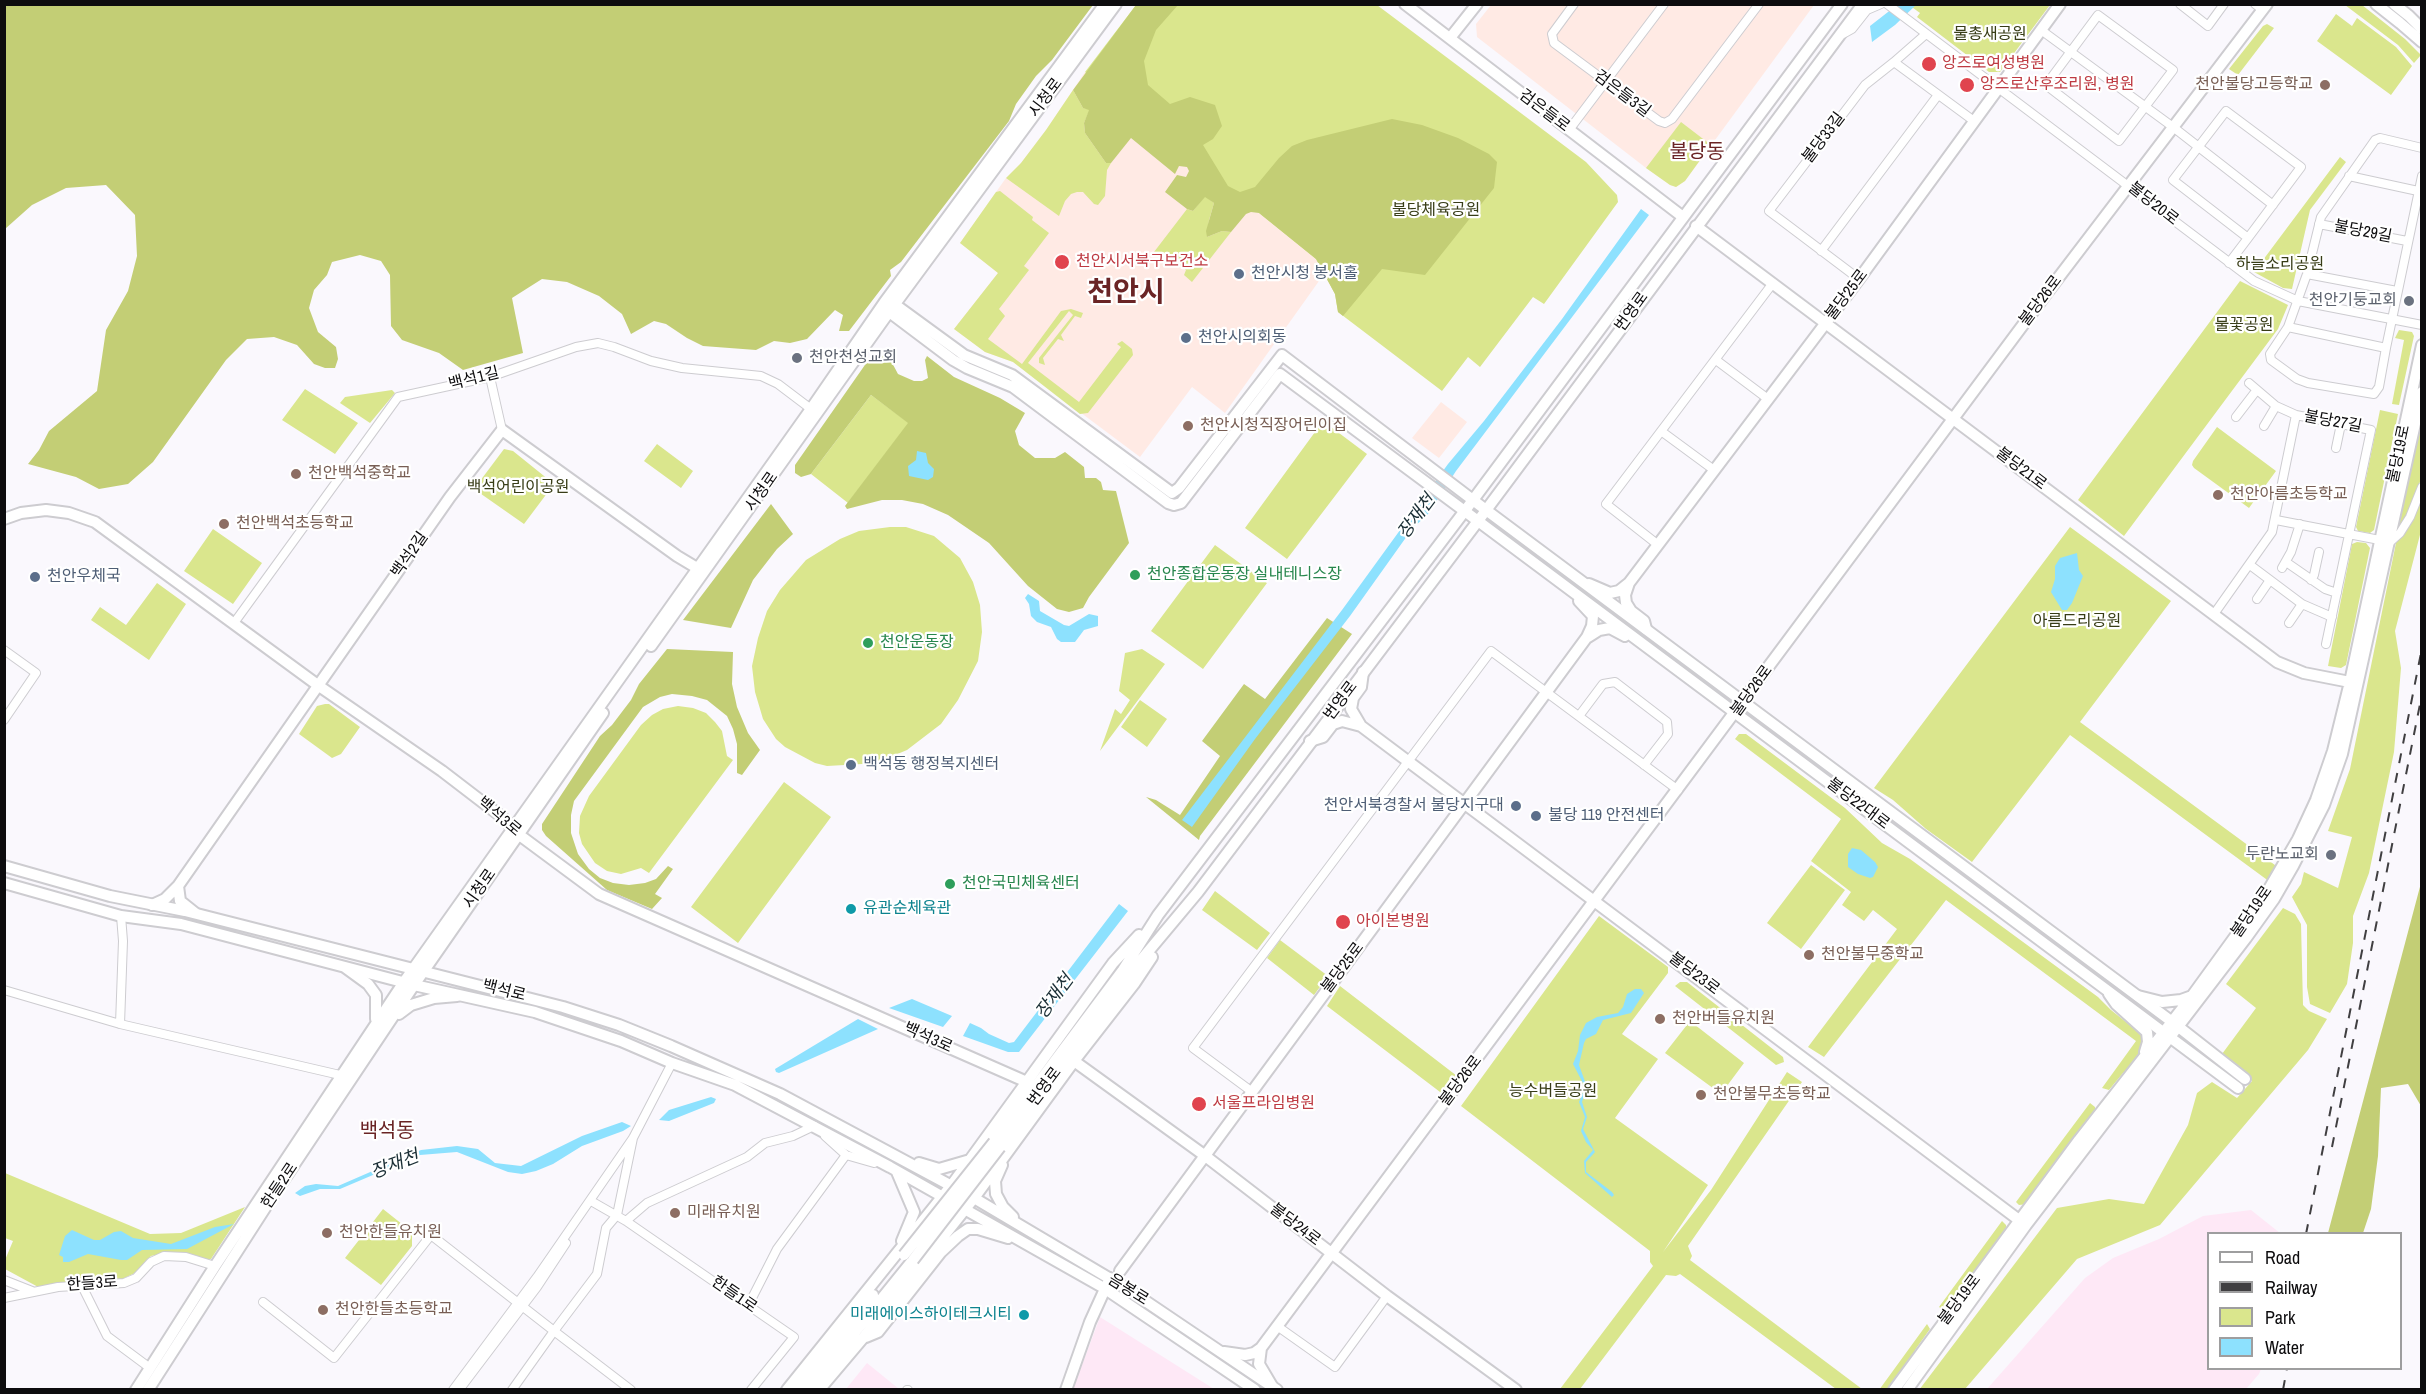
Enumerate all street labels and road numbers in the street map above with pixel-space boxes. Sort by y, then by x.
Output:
street label: 검은들3길 [1590,66,1654,122]
street label: 시청로 [1025,75,1067,121]
street label: 검은들로 [1515,86,1573,136]
street label: 불당33길 [1799,109,1849,167]
street label: 불당20로 [2124,178,2182,230]
street label: 불당29길 [2332,217,2394,247]
street label: 불당25로 [1822,266,1872,324]
street label: 불당26로 [2016,272,2066,330]
street label: 번영로 [1611,288,1653,336]
street label: 백석1길 [447,363,501,395]
street label: 불당27길 [2302,407,2364,437]
street label: 불당19로 [2384,423,2414,485]
street label: 불당21로 [1992,444,2050,494]
street label: 시청로 [741,468,783,516]
street label: 백석2길 [387,528,433,582]
street label: 불당26로 [1727,662,1777,720]
street label: 번영로 [1320,678,1362,724]
street label: 불당22대로 [1823,774,1893,834]
street label: 백석3로 [473,793,525,841]
street label: 시청로 [459,865,501,913]
street label: 불당19로 [2227,882,2277,942]
street label: 불당25로 [1318,939,1368,997]
street label: 불당23로 [1665,949,1723,999]
street label: 백석로 [480,976,528,1006]
street label: 백석3로 [901,1019,955,1057]
street label: 불당26로 [1436,1052,1486,1110]
street label: 번영로 [1024,1064,1066,1110]
street label: 한들2로 [258,1159,302,1213]
street label: 불당24로 [1266,1200,1324,1250]
street label: 음봉로 [1104,1270,1152,1310]
street label: 불당19로 [1935,1271,1985,1329]
street label: 한들1로 [707,1272,761,1318]
street label: 한들3로 [66,1273,118,1295]

